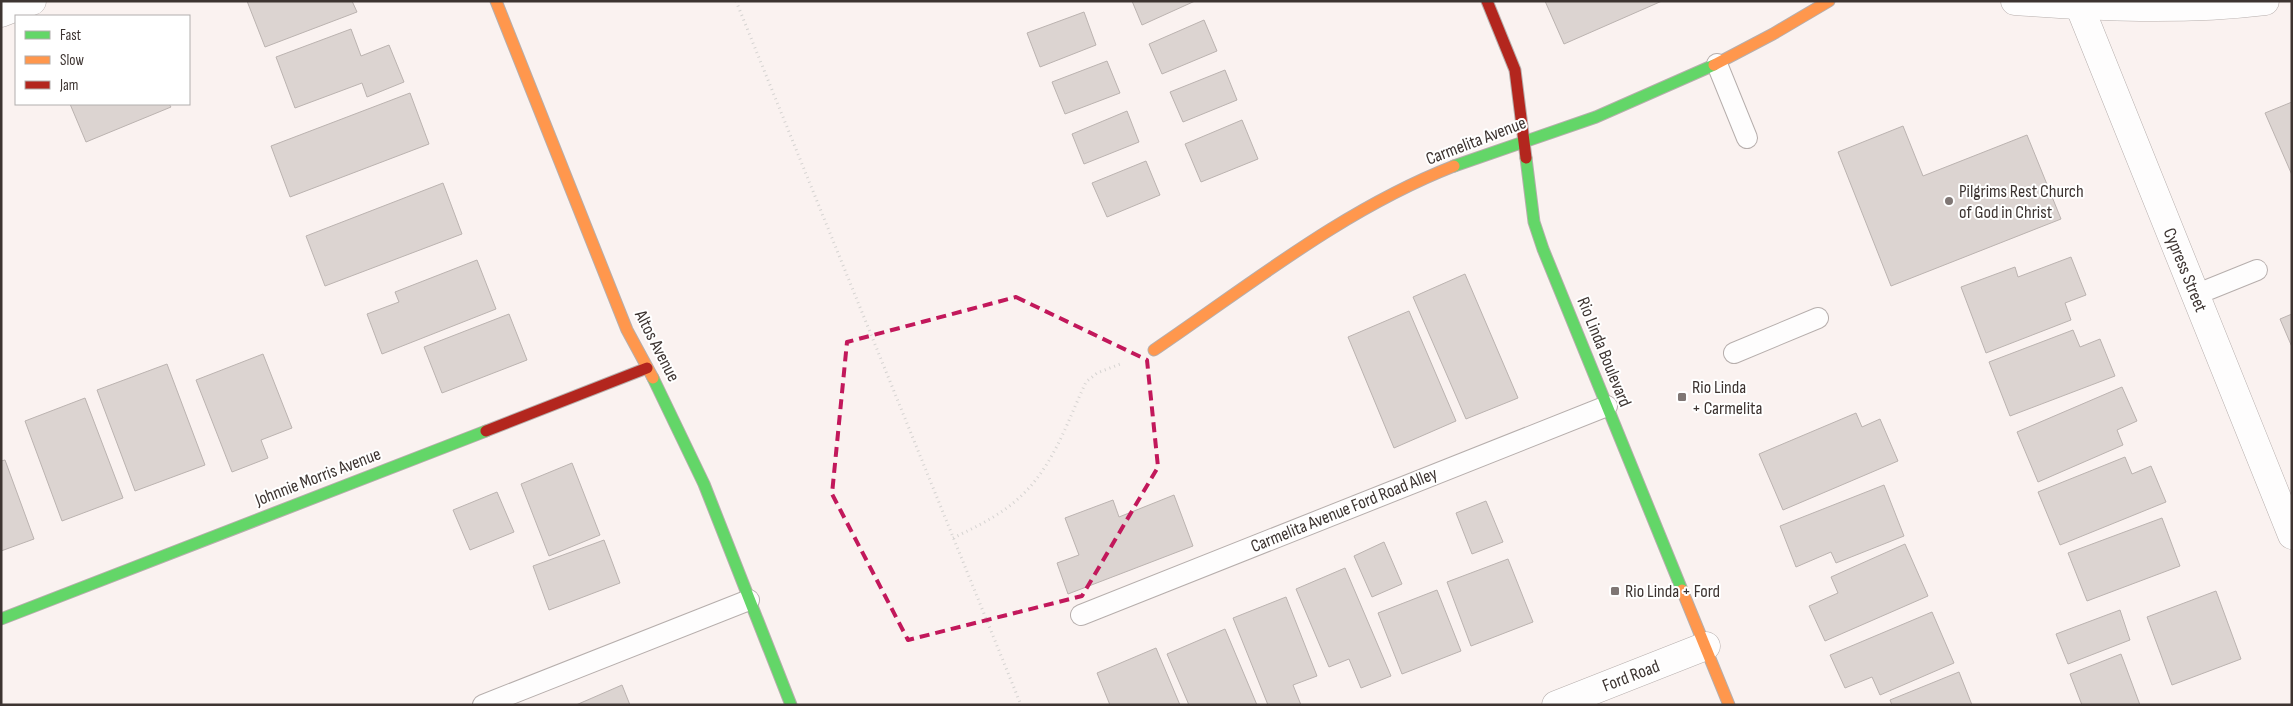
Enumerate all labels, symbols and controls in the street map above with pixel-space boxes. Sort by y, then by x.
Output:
legend [15,15,190,105]
text: Fast [60,26,82,45]
text: Slow [60,51,84,70]
text: Jam [59,76,78,95]
street label: Carmelita Avenue [1423,112,1529,170]
place label: Pilgrims Rest Church of God in Christ [1959,181,2084,223]
marker: Pilgrims Rest Church of God in Christ [1943,195,1955,207]
street label: Cypress Street [2159,225,2212,316]
street label: Rio Linda Boulevard [1572,294,1636,410]
street label: Altos Avenue [630,306,684,385]
place label: Rio Linda + Carmelita [1692,377,1762,419]
marker: Rio Linda + Carmelita [1676,391,1688,403]
street label: Johnnie Morris Avenue [251,443,384,511]
street label: Carmelita Avenue Ford Road Alley [1248,463,1440,557]
place label: Rio Linda + Ford [1625,581,1720,602]
marker: Rio Linda + Ford [1609,585,1621,597]
street label: Ford Road [1600,656,1662,696]

